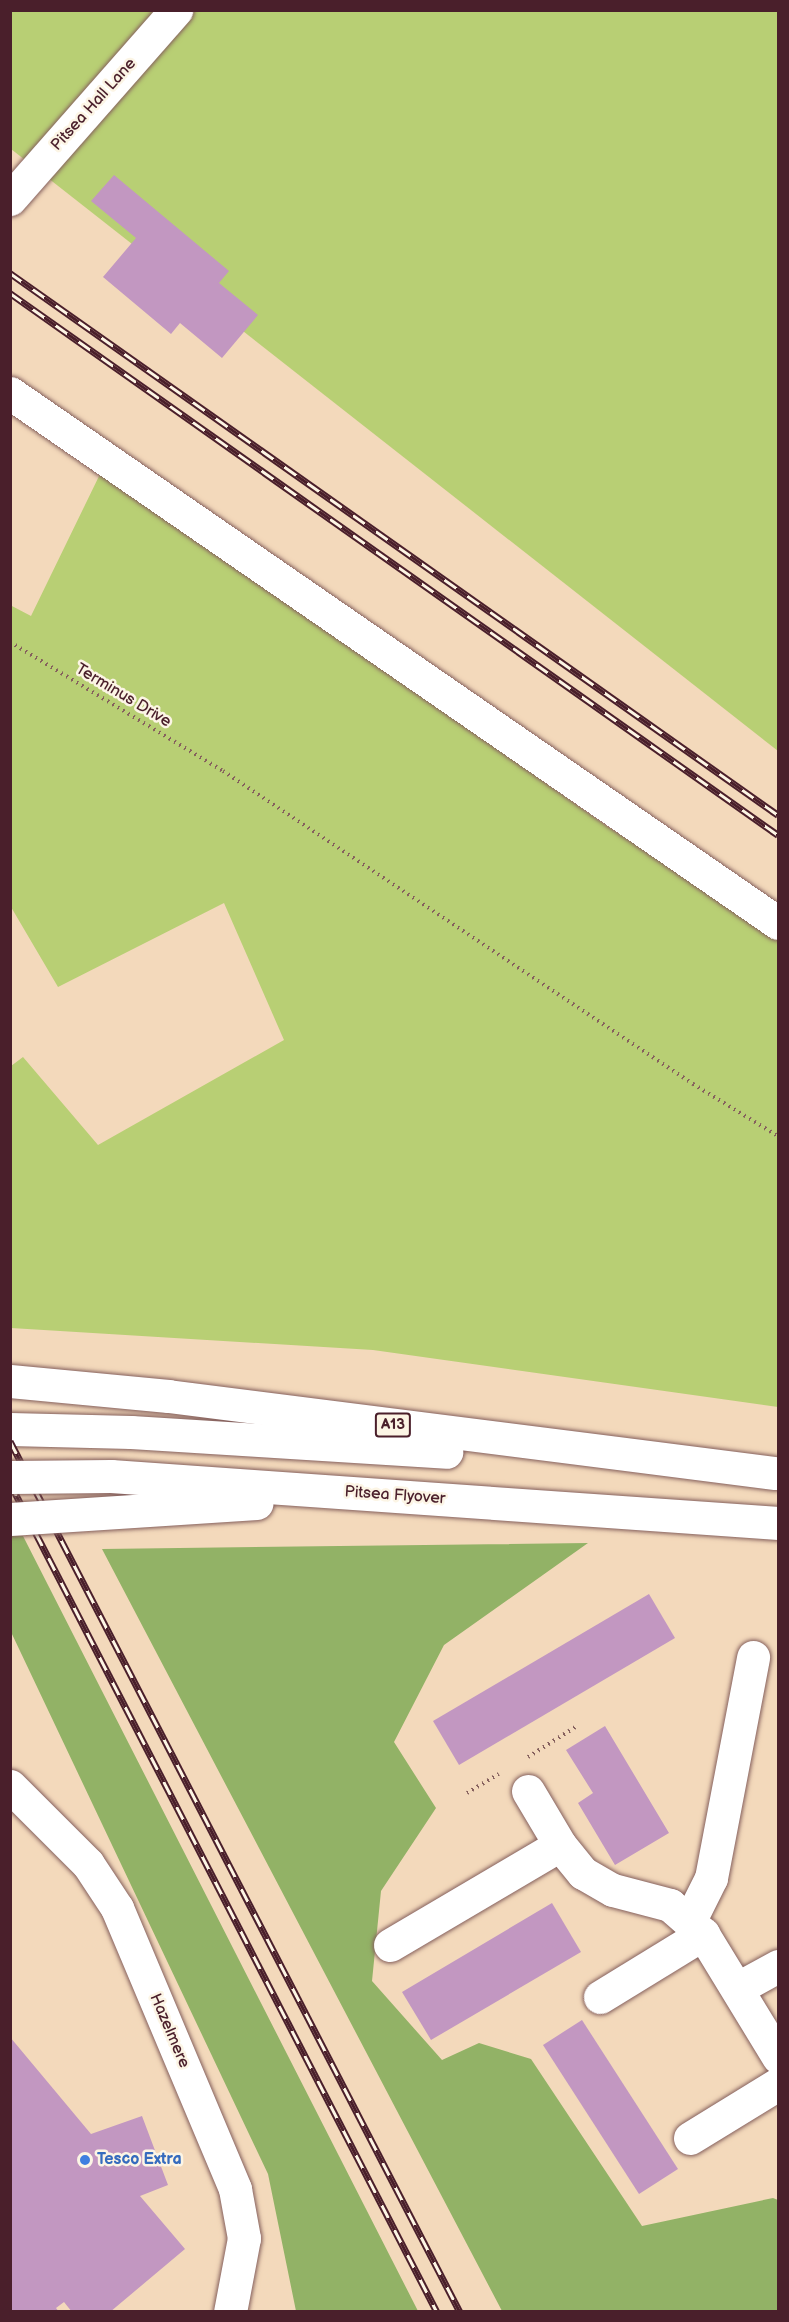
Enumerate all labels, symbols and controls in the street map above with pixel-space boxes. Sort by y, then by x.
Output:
street label: Pitsea Hall Lane [47,55,141,155]
street label: Terminus Drive [72,660,174,732]
road number: A13 [374,1413,412,1437]
street label: Pitsea Flyover [344,1483,446,1509]
street label: Hazelmere [145,1991,193,2071]
place label: Tesco Extra [97,2150,182,2170]
marker: Tesco Extra [78,2153,92,2167]

